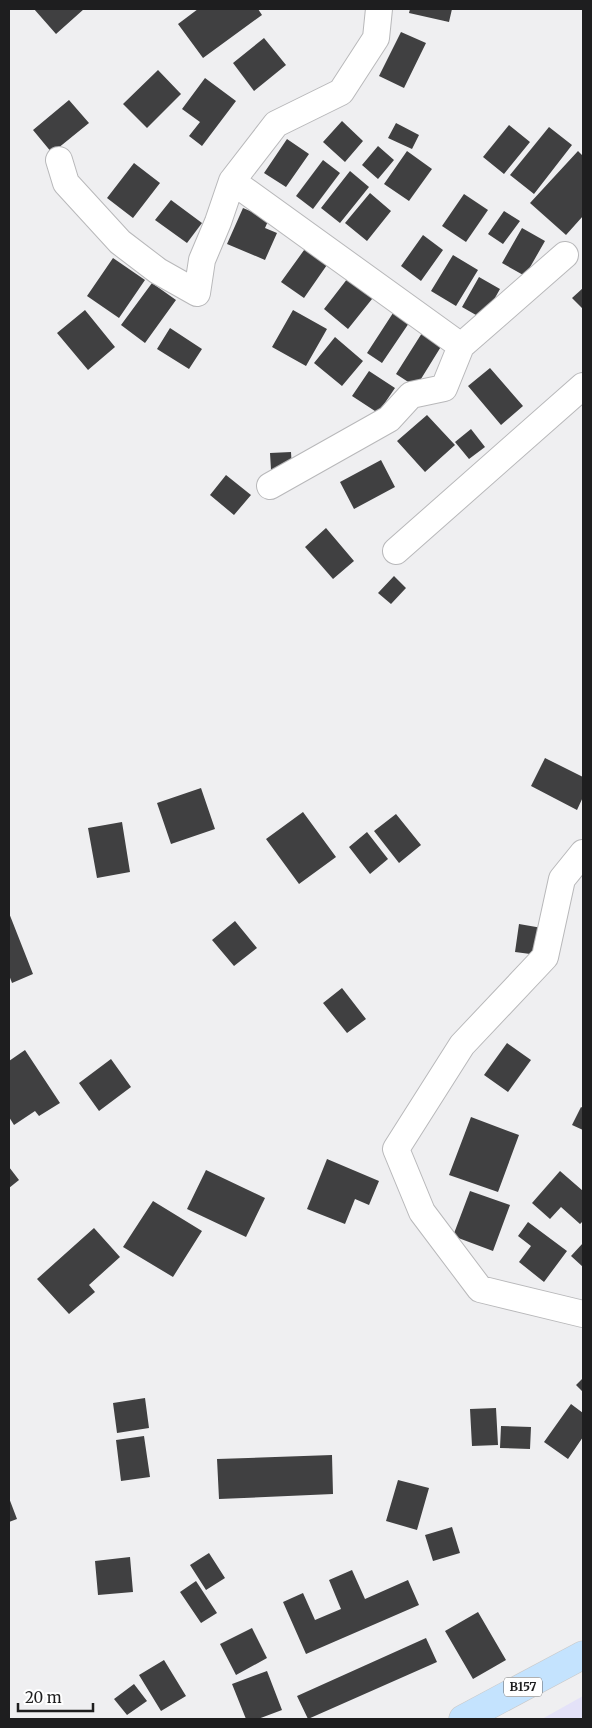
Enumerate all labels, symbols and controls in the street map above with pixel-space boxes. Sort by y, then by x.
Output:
road number: B157 [504,1678,542,1696]
scale bar [18,1680,92,1712]
text: 20 m [25,1688,62,1707]

